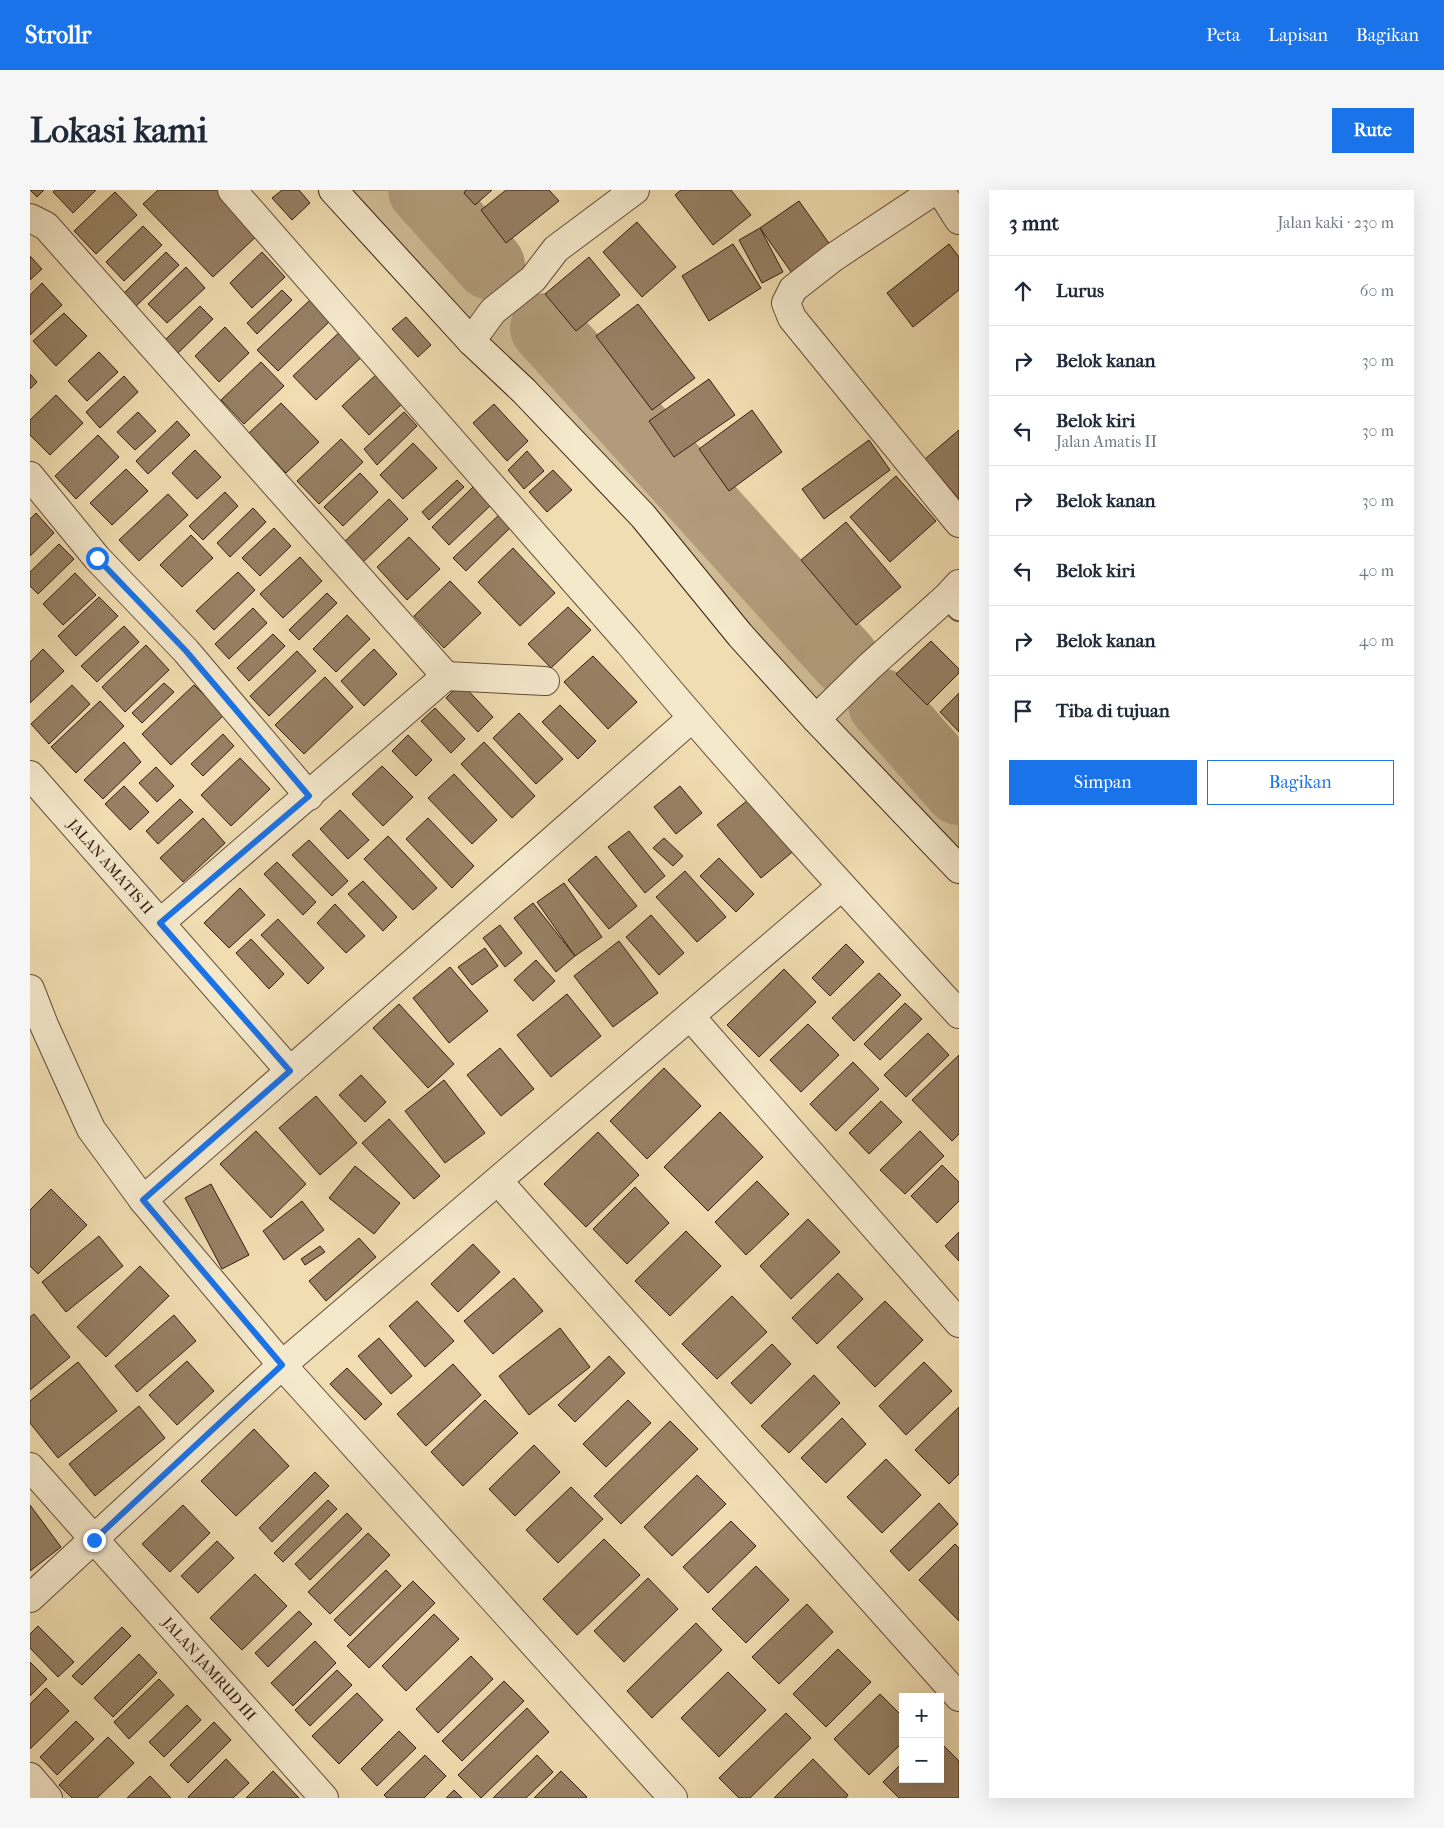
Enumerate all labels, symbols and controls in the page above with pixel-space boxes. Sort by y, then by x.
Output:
text: Strollr [25,21,92,49]
text: Peta [1206,25,1240,46]
text: Lapisan [1268,25,1328,46]
text: Bagikan [1356,25,1419,46]
button: Rute [1332,108,1414,153]
text: Lokasi kami [30,110,207,151]
text: 3 mnt [1009,211,1059,235]
text: Jalan kaki · 230 m [1277,213,1394,232]
icon: ahead [1009,277,1037,305]
text: Lurus [1056,280,1104,302]
text: 60 m [1360,281,1394,300]
icon: right [1009,347,1037,375]
text: Belok kanan [1056,350,1156,372]
text: 30 m [1362,351,1394,370]
text: Belok kiri [1056,410,1135,432]
icon: left [1009,417,1037,445]
text: 30 m [1362,421,1394,440]
text: Jalan Amatis II [1056,432,1157,451]
icon: right [1009,487,1037,515]
text: Belok kanan [1056,490,1156,512]
text: 30 m [1362,491,1394,510]
route start [86,547,109,570]
icon: left [1009,557,1037,585]
text: Belok kiri [1056,560,1135,582]
text: 40 m [1359,561,1394,580]
icon: right [1009,627,1037,655]
text: Belok kanan [1056,630,1156,652]
text: 40 m [1359,631,1394,650]
icon: arrive [1009,697,1037,725]
text: Tiba di tujuan [1056,700,1170,722]
button: Simpan [1009,760,1197,805]
button: Bagikan [1207,760,1394,805]
street label: JALAN AMATIS II [63,815,157,918]
route end [83,1529,106,1552]
street label: JALAN JAMRUD III [158,1613,260,1724]
map controls [899,1693,944,1783]
button: + [899,1693,944,1738]
button: − [899,1738,944,1783]

